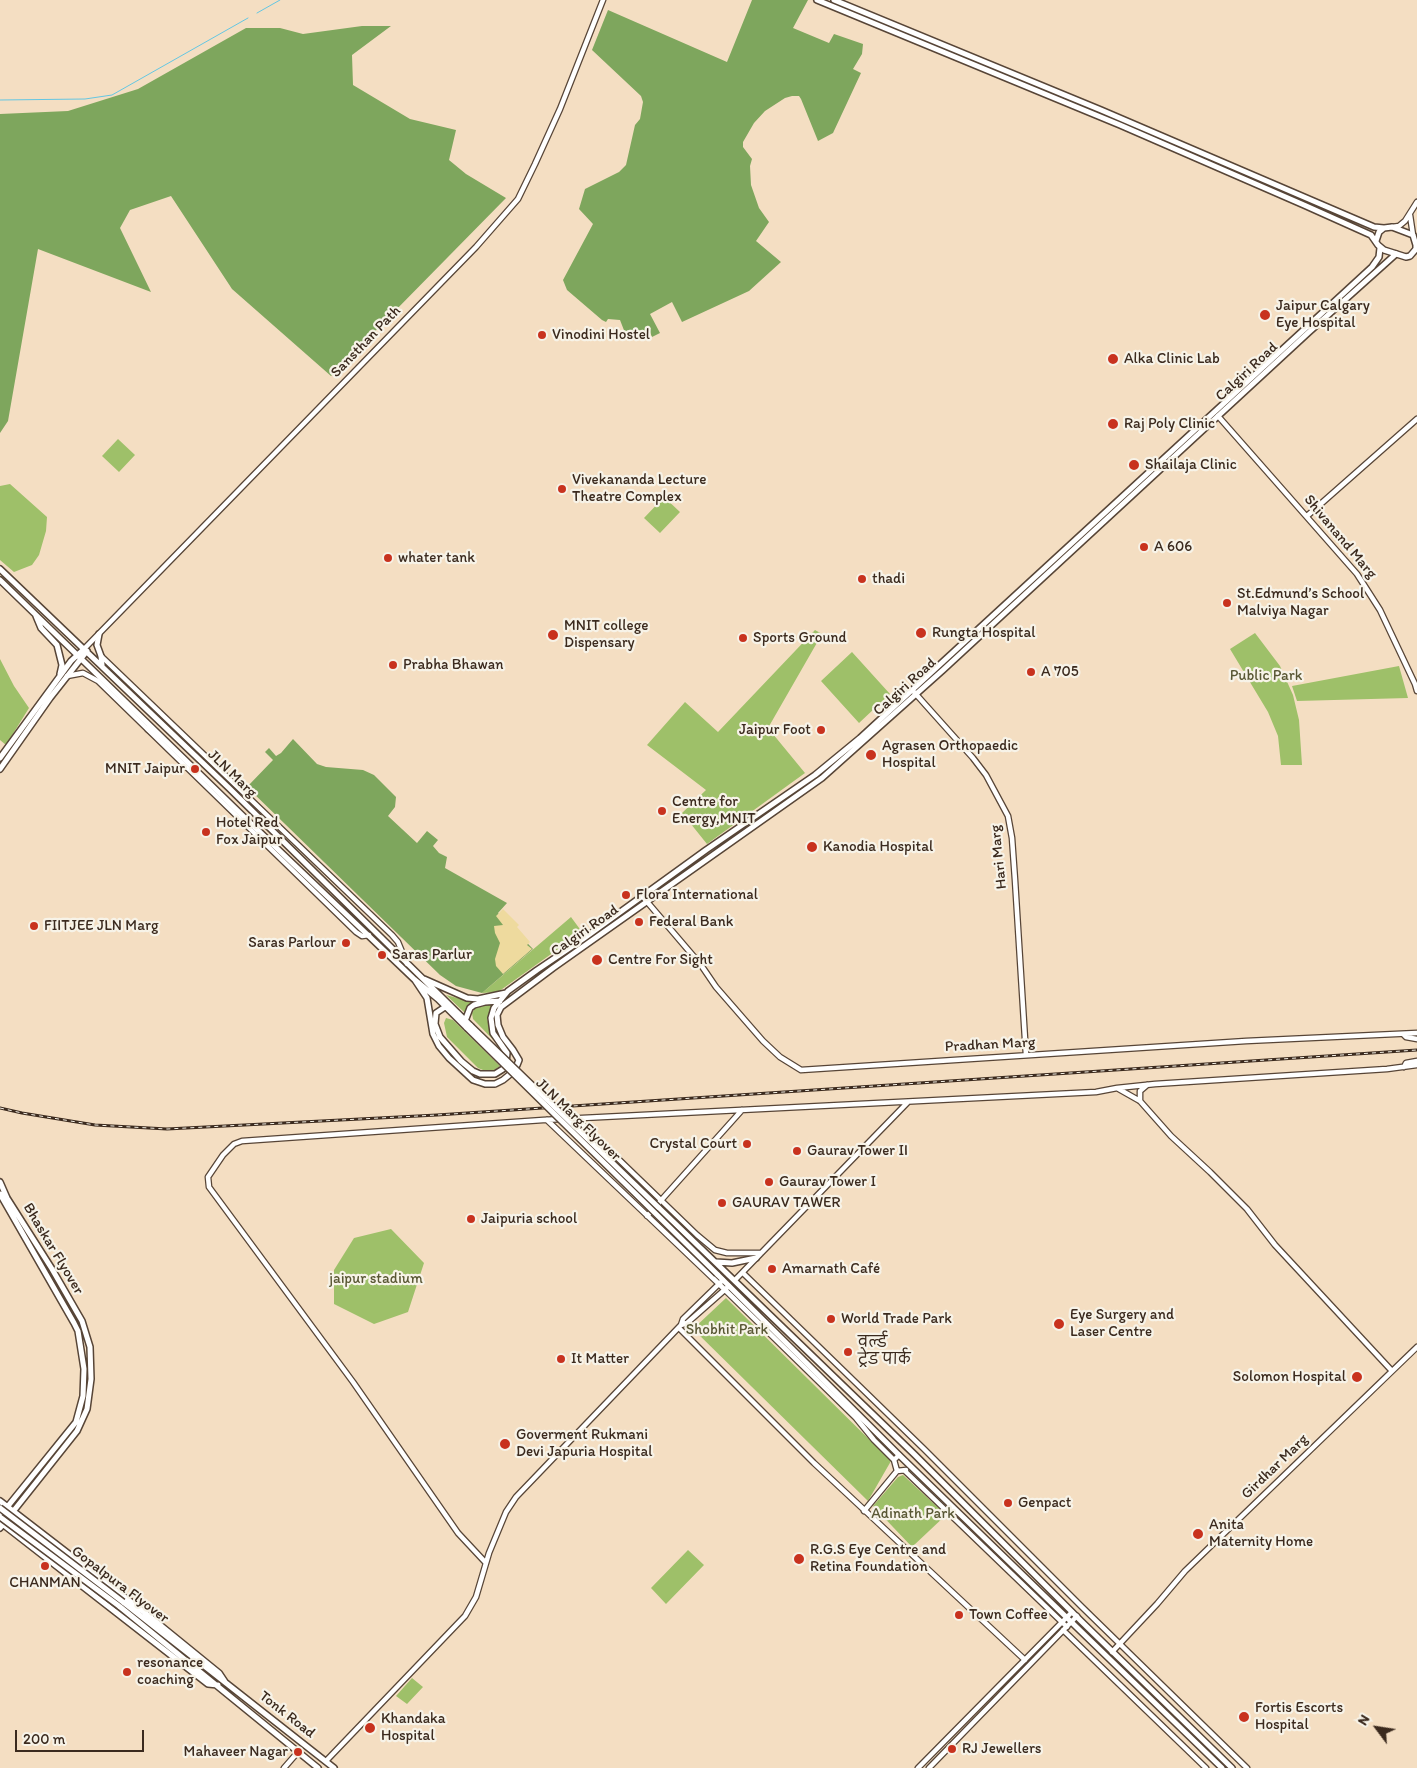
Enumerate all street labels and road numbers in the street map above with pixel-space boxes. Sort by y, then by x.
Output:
street label: Sansthan Path [327,302,405,382]
street label: Calgiri Road [1212,339,1282,405]
street label: Shivanand Marg [1300,491,1380,583]
street label: Calgiri Road [870,654,940,720]
street label: JLN Marg [204,746,260,802]
street label: Hari Marg [987,824,1011,890]
street label: Calgiri Road [548,901,622,961]
street label: Pradhan Marg [944,1034,1036,1056]
street label: JLN Marg Flyover [532,1075,624,1165]
street label: Bhaskar Flyover [19,1200,87,1298]
street label: Girdhar Marg [1238,1431,1312,1503]
street label: Gopalpura Flyover [68,1542,172,1628]
street label: Tonk Road [255,1687,319,1743]

